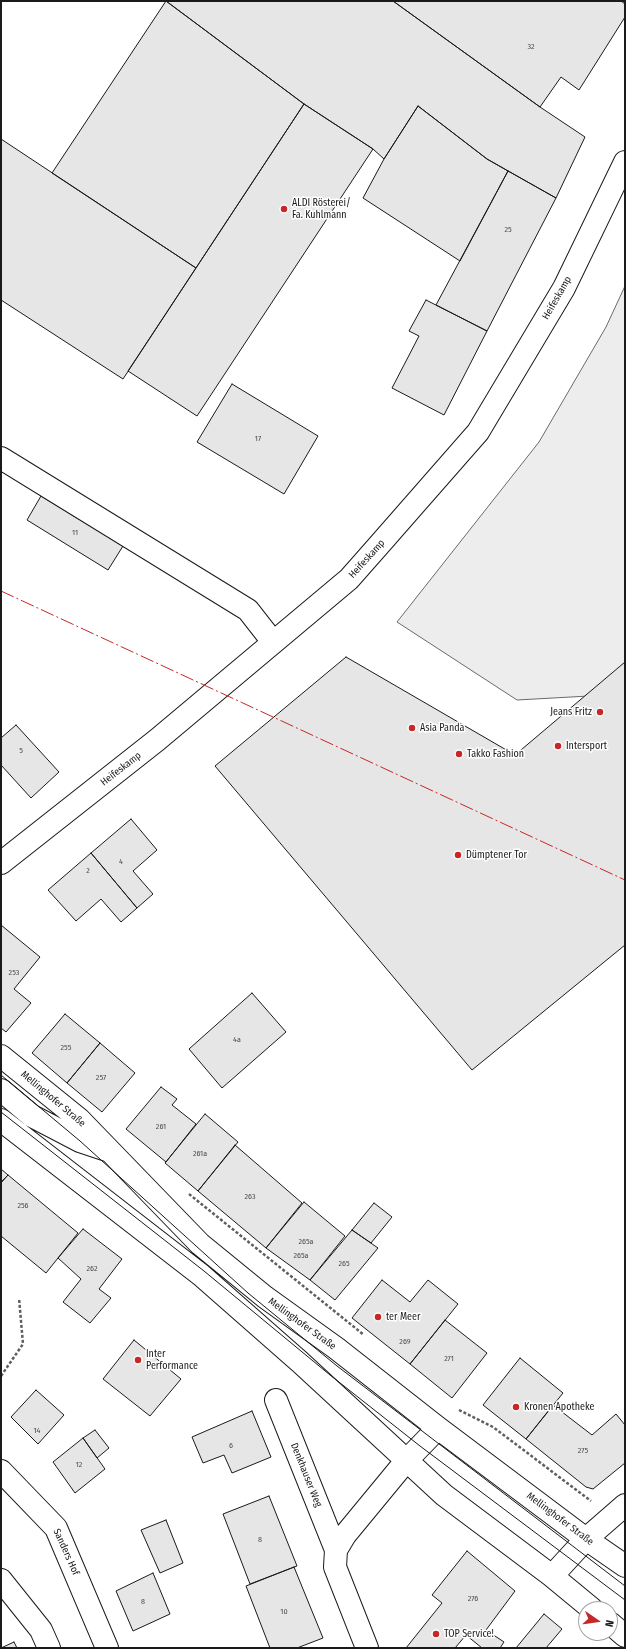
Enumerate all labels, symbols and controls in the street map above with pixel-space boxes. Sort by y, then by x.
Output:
house number: 32 [527,42,535,52]
place label: ALDI Rösterei/ Fa. Kuhlmann [292,197,351,220]
marker: ALDI Rösterei/ Fa. Kuhlmann [279,204,289,214]
house number: 25 [504,225,512,235]
street label: Heifeskamp [540,274,574,322]
house number: 17 [255,434,261,444]
house number: 11 [72,528,78,538]
street label: Heifeskamp [346,537,388,581]
place label: Jeans Fritz [550,706,592,718]
marker: Jeans Fritz [595,707,605,717]
place label: Asia Panda [420,722,464,734]
marker: Asia Panda [407,723,417,733]
place label: Intersport [566,740,607,752]
marker: Intersport [553,741,563,751]
house number: 5 [19,746,23,756]
place label: Takko Fashion [467,748,524,760]
street label: Heifeskamp [98,749,144,789]
marker: Takko Fashion [454,749,464,759]
place label: Dümptener Tor [466,849,527,861]
marker: Dümptener Tor [453,850,463,860]
house number: 4 [119,857,123,867]
house number: 2 [86,866,90,876]
house number: 253 [9,968,19,978]
house number: 4a [233,1035,241,1045]
house number: 255 [61,1043,71,1053]
street label: Mellinghofer Straße [18,1068,88,1130]
house number: 257 [96,1073,106,1083]
house number: 261 [156,1122,166,1132]
house number: 261a [193,1149,207,1159]
house number: 263 [244,1192,256,1202]
house number: 256 [17,1201,29,1211]
house number: 265a [298,1237,314,1247]
house number: 265a [293,1251,309,1261]
house number: 265 [338,1259,350,1269]
house number: 262 [87,1264,97,1274]
street label: Mellinghofer Straße [266,1295,338,1353]
place label: ter Meer [386,1311,420,1323]
marker: ter Meer [373,1312,383,1322]
house number: 269 [399,1337,411,1347]
place label: Inter Performance [146,1348,198,1372]
house number: 271 [444,1354,454,1364]
marker: Inter Performance [133,1355,143,1365]
place label: Kronen Apotheke [524,1401,594,1413]
marker: Kronen Apotheke [511,1402,521,1412]
house number: 14 [34,1426,40,1436]
house number: 6 [229,1441,233,1451]
street label: Denkhauser Weg [288,1441,324,1509]
house number: 275 [578,1446,588,1456]
house number: 12 [76,1460,82,1470]
street label: Mellinghofer Straße [524,1490,596,1548]
street label: Sanders Hof [50,1527,82,1577]
house number: 8 [258,1535,262,1545]
house number: 276 [468,1594,478,1604]
house number: 8 [141,1597,145,1607]
north arrow [578,1601,618,1641]
house number: 10 [280,1607,288,1617]
text: N [602,1619,616,1628]
place label: TOP Service! [444,1628,494,1640]
marker: TOP Service! [431,1629,441,1639]

